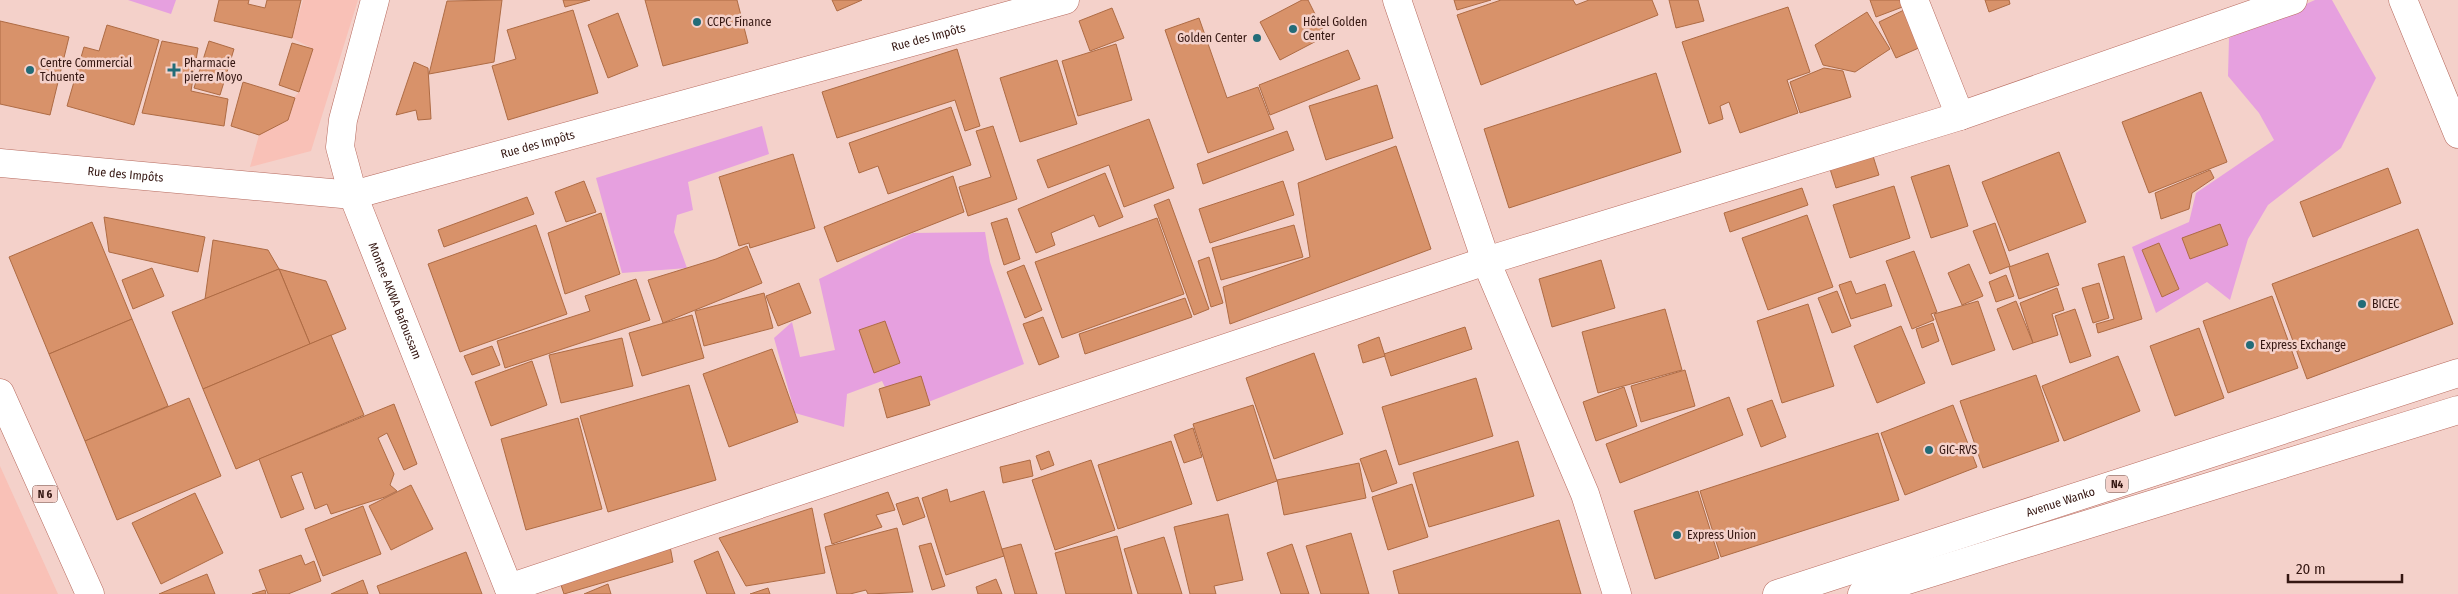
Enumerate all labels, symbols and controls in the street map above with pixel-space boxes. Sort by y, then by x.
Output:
place label: CCPC Finance [707,15,771,29]
place label: Hôtel Golden Center [1303,15,1367,43]
marker: CCPC Finance [691,16,703,28]
street label: Rue des Impôts [890,21,967,54]
marker: Hôtel Golden Center [1287,23,1299,35]
place label: Golden Center [1177,31,1248,45]
marker: Golden Center [1251,32,1263,44]
place label: Centre Commercial Tchuente [40,56,132,84]
place label: Pharmacie pierre Moyo [184,56,243,84]
marker: Centre Commercial Tchuente [24,64,36,76]
marker: Pharmacie pierre Moyo [168,64,180,76]
street label: Rue des Impôts [499,128,576,161]
street label: Rue des Impôts [87,164,164,185]
street label: Montee AKWA Bafoussam [366,241,424,361]
place label: BICEC [2372,297,2399,311]
marker: BICEC [2356,298,2368,310]
place label: Express Exchange [2260,338,2346,352]
marker: Express Exchange [2244,339,2256,351]
place label: GIC-RVS [1939,443,1977,457]
marker: GIC-RVS [1923,444,1935,456]
road number: N4 [2106,476,2128,492]
street label: Avenue Wanko [2024,484,2097,520]
road number: N 6 [32,486,58,502]
place label: Express Union [1687,528,1756,542]
marker: Express Union [1671,529,1683,541]
scale bar [2288,552,2402,584]
text: 20 m [2296,560,2326,578]

